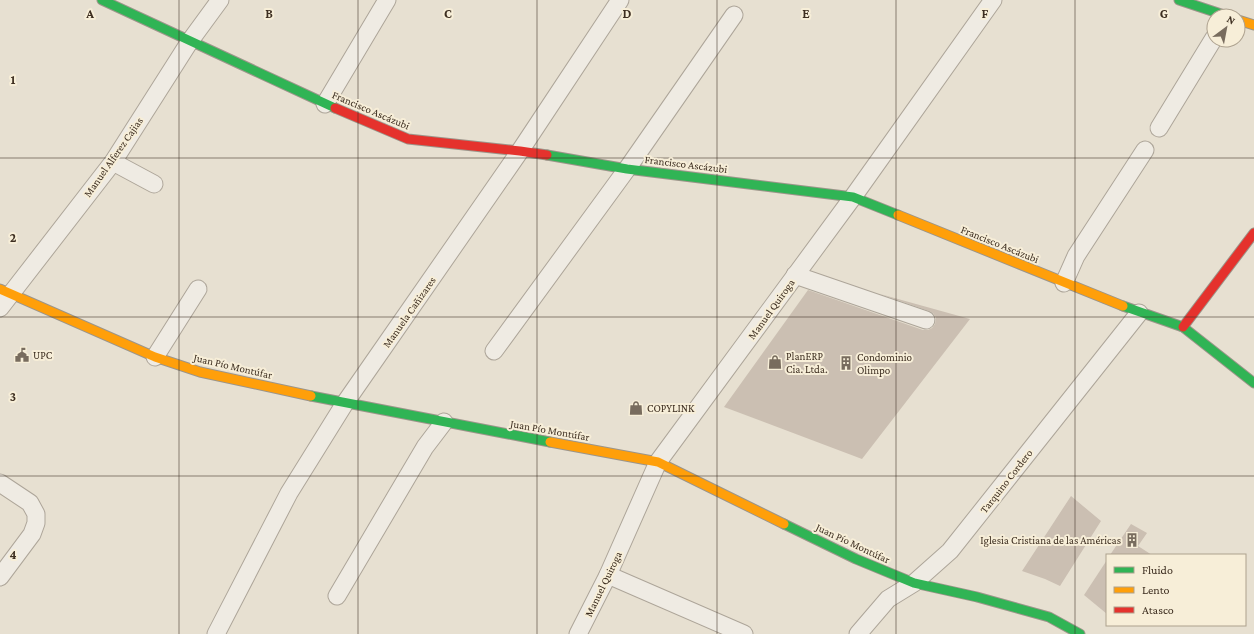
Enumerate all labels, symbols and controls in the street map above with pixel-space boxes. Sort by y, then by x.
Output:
text: A [85,6,94,21]
text: B [265,6,273,21]
text: C [444,6,452,21]
text: D [623,6,632,21]
text: E [802,6,810,21]
text: F [982,6,989,21]
text: G [1160,6,1168,21]
north arrow [1206,8,1246,48]
text: N [1225,12,1238,27]
text: 1 [11,72,16,87]
street label: Francisco Ascázubi [330,88,412,132]
street label: Manuel Alferez Cajias [81,115,146,200]
street label: Francisco Ascázubi [644,153,728,175]
street label: Francisco Ascázubi [959,223,1041,265]
text: 2 [10,230,17,245]
street label: Manuela Cañizares [380,274,438,350]
street label: Manuel Quiroga [745,277,798,342]
public building icon: UPC [14,347,30,363]
place label: UPC [33,349,53,361]
place label: PlanERP Cia. Ltda. [786,350,827,375]
street label: Juan Pío Montúfar [191,351,274,382]
place label: Condominio Olimpo [857,351,913,377]
shop icon: PlanERP Cia. Ltda. [767,354,783,370]
building icon: Condominio Olimpo [838,355,854,371]
text: 3 [10,389,16,404]
shop icon: COPYLINK [628,400,644,416]
place label: COPYLINK [647,402,695,414]
street label: Juan Pío Montúfar [508,417,591,444]
street label: Tarquino Cordero [977,446,1036,516]
street label: Juan Pío Montúfar [813,520,892,566]
building icon: Iglesia Cristiana de las Américas [1124,532,1140,548]
place label: Iglesia Cristiana de las Américas [980,534,1121,547]
text: 4 [9,547,17,562]
street label: Manuel Quiroga [582,549,625,619]
legend [1106,554,1246,626]
text: Fluido [1142,563,1173,577]
text: Lento [1142,583,1170,597]
text: Atasco [1142,603,1174,617]

